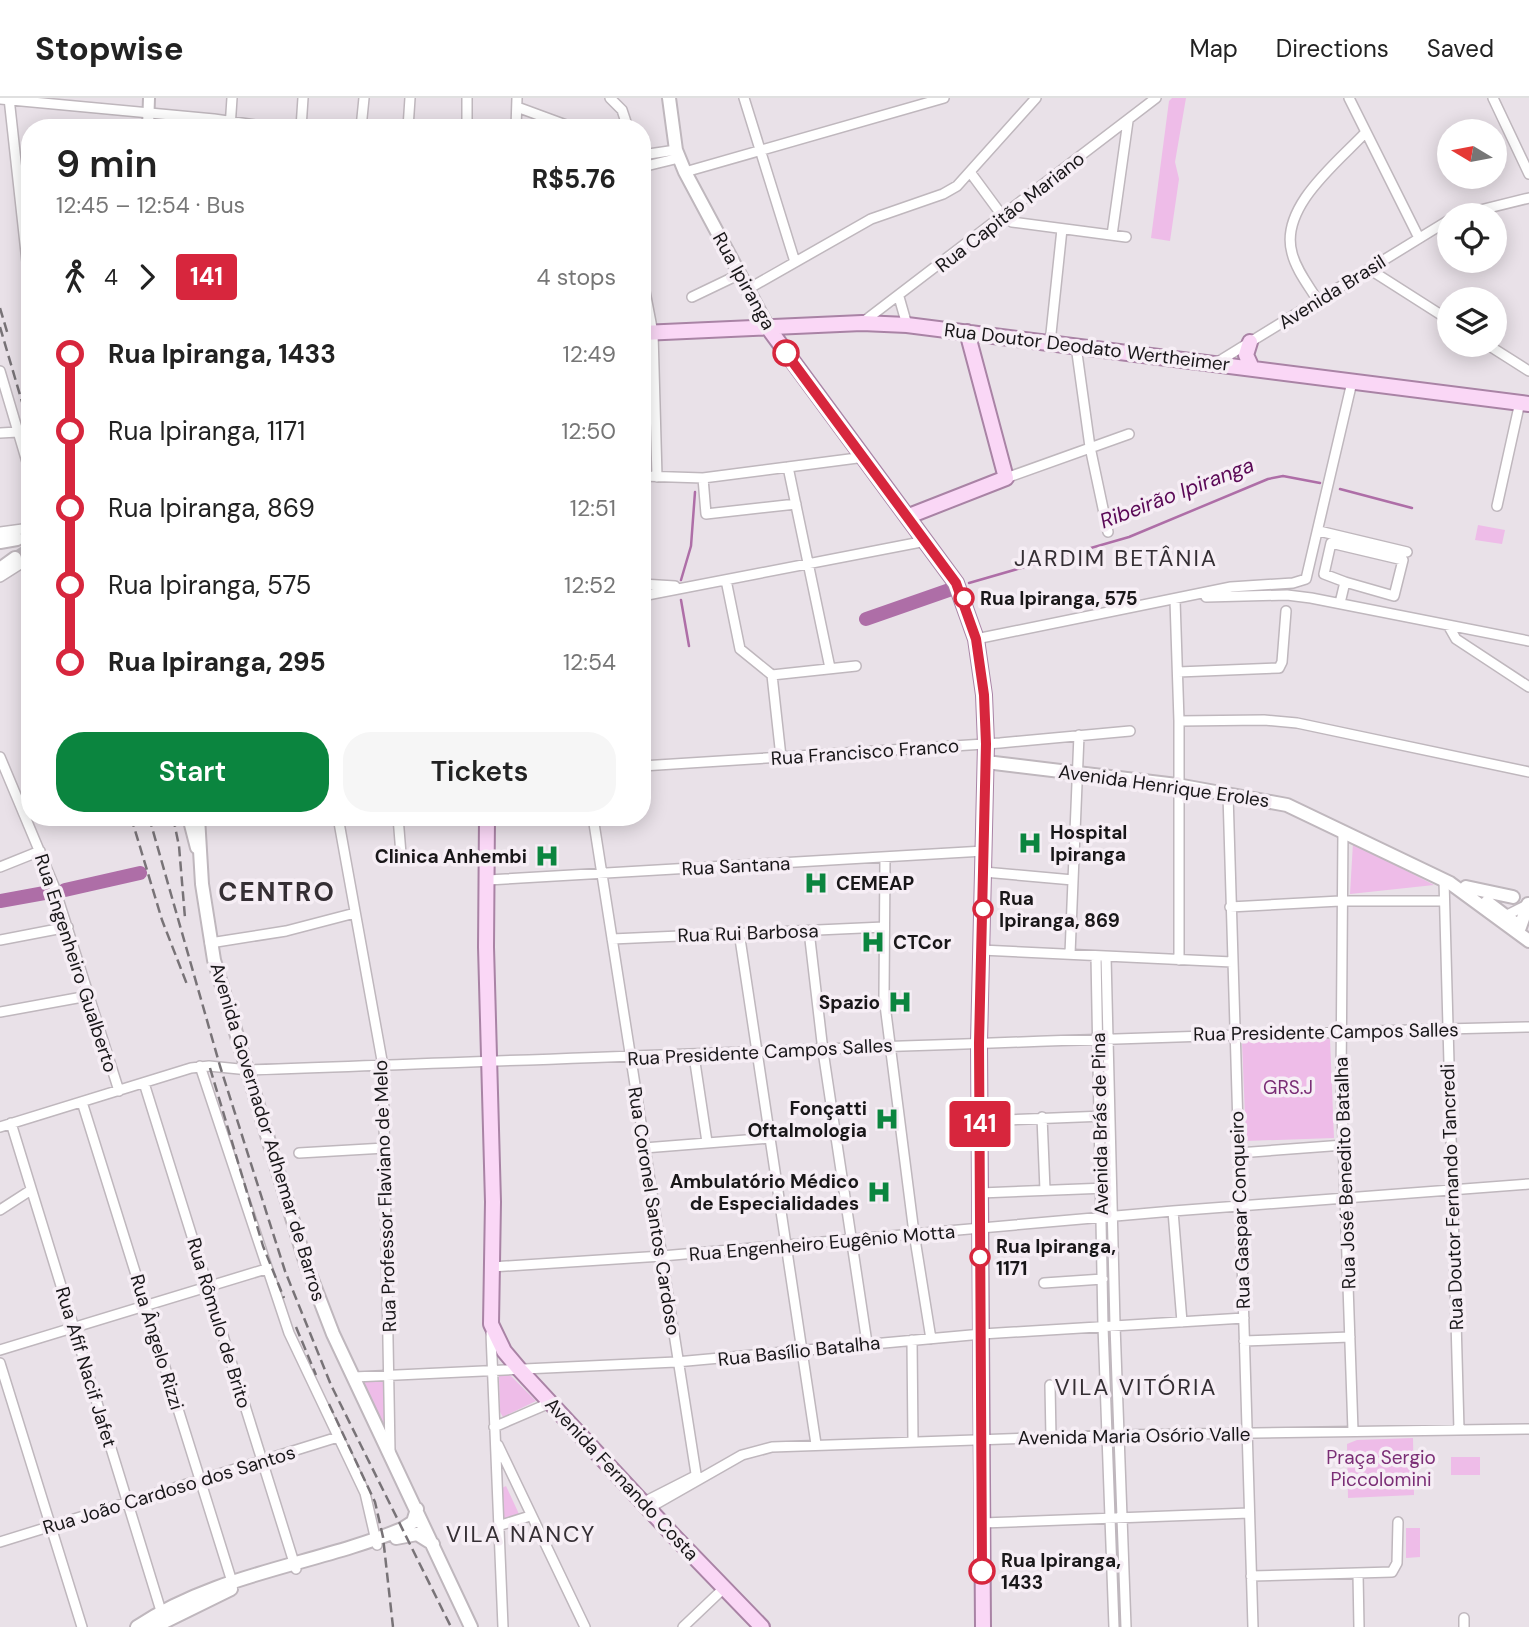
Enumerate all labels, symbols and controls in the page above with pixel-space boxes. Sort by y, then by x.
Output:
text: Stopwise [35,27,184,70]
text: Map [1190,33,1238,64]
text: Directions [1276,33,1389,64]
text: Saved [1427,33,1494,64]
north arrow [1437,119,1507,189]
map controls [1437,119,1507,357]
text: 9 min [56,139,158,189]
street label: Rua Capitão Mariano [930,146,1090,278]
text: R$5.76 [532,162,616,196]
text: 12:45 – 12:54 · Bus [56,190,245,220]
button: locate [1437,203,1507,273]
street label: Rua Ipiranga [707,228,781,334]
street label: Avenida Brasil [1274,249,1390,335]
icon: walk [56,258,94,296]
icon: forward [128,258,166,296]
text: 141 [190,261,223,292]
text: 4 [104,262,118,292]
text: 4 stops [537,262,616,292]
button: layers [1437,287,1507,357]
street label: Rua Doutor Deodato Wertheimer [943,317,1231,377]
text: Rua Ipiranga, 1433 [108,337,336,371]
text: 12:49 [563,339,616,369]
unlabelled marker [773,340,799,366]
text: Rua Ipiranga, 1171 [108,414,305,448]
text: 12:50 [561,416,616,446]
water label: Ribeirão Ipiranga [1096,451,1258,535]
text: Rua Ipiranga, 869 [108,491,315,525]
text: 12:51 [570,493,616,523]
district label: JARDIM BETÂNIA [1014,543,1218,573]
text: Rua Ipiranga, 575 [108,568,311,602]
text: 12:52 [564,570,616,600]
place label: Rua Ipiranga, 575 [980,586,1138,611]
marker: Rua Ipiranga, 575 [954,588,974,608]
text: Rua Ipiranga, 295 [108,645,326,679]
text: 12:54 [563,647,616,677]
button: Start [56,732,329,812]
button: Tickets [343,732,616,812]
street label: Rua Francisco Franco [770,733,960,771]
street label: Avenida Henrique Eroles [1057,759,1271,813]
place label: Hospital Ipiranga [1050,820,1127,867]
hospital icon: Hospital Ipiranga [1016,829,1044,857]
hospital icon: Clinica Anhembi [533,842,561,870]
place label: Clinica Anhembi [375,844,527,869]
street label: Rua Engenheiro Gualberto [29,851,123,1075]
street label: Rua Santana [681,851,791,881]
hospital icon: CEMEAP [802,869,830,897]
place label: CEMEAP [836,871,914,896]
district label: CENTRO [218,875,336,909]
place label: Rua Ipiranga, 869 [999,886,1120,933]
marker: Rua Ipiranga, 869 [973,899,993,919]
street label: Rua Rui Barbosa [677,918,819,948]
hospital icon: CTCor [859,928,887,956]
place label: CTCor [893,930,951,955]
street label: Avenida Governador Adhemar de Barros [204,960,332,1304]
hospital icon: Spazio [886,988,914,1016]
place label: Spazio [819,990,880,1015]
street label: Rua Presidente Campos Salles [1193,1017,1459,1047]
street label: Avenida Brás de Pina [1086,1032,1114,1216]
street label: Rua Presidente Campos Salles [627,1033,893,1071]
street label: Rua José Benedito Batalha [1328,1056,1362,1290]
street label: Rua Professor Flaviano de Melo [368,1059,402,1333]
street label: Rua Doutor Fernando Tancredi [1435,1063,1469,1331]
park label: GRS.J [1263,1075,1313,1100]
street label: Rua Coronel Santos Cardoso [622,1085,686,1337]
place label: Fonçatti Oftalmologia [747,1096,867,1143]
line badge: 141 [940,1101,1020,1147]
hospital icon: Fonçatti Oftalmologia [873,1105,901,1133]
text: 141 [963,1108,997,1139]
street label: Rua Gaspar Conqueiro [1224,1111,1256,1309]
place label: Ambulatório Médico de Especialidades [670,1169,859,1216]
hospital icon: Ambulatório Médico de Especialidades [865,1178,893,1206]
street label: Rua Engenheiro Eugênio Motta [688,1219,956,1267]
place label: Rua Ipiranga, 1171 [996,1234,1116,1281]
street label: Rua Rômulo de Brito [181,1235,257,1411]
marker: Rua Ipiranga, 1171 [970,1247,990,1267]
street label: Rua Ângelo Rizzi [125,1271,189,1413]
street label: Rua Afif Nacif Jafet [50,1284,122,1450]
street label: Rua Basílio Batalha [717,1330,881,1372]
district label: VILA VITÓRIA [1054,1372,1218,1402]
street label: Avenida Fernando Costa [540,1392,704,1566]
street label: Avenida Maria Osório Valle [1017,1421,1251,1451]
street label: Rua João Cardoso dos Santos [40,1440,298,1540]
park label: Praça Sergio Piccolomini [1326,1445,1436,1492]
district label: VILA NANCY [446,1519,596,1549]
place label: Rua Ipiranga, 1433 [1001,1548,1121,1595]
marker: Rua Ipiranga, 1433 [969,1558,995,1584]

